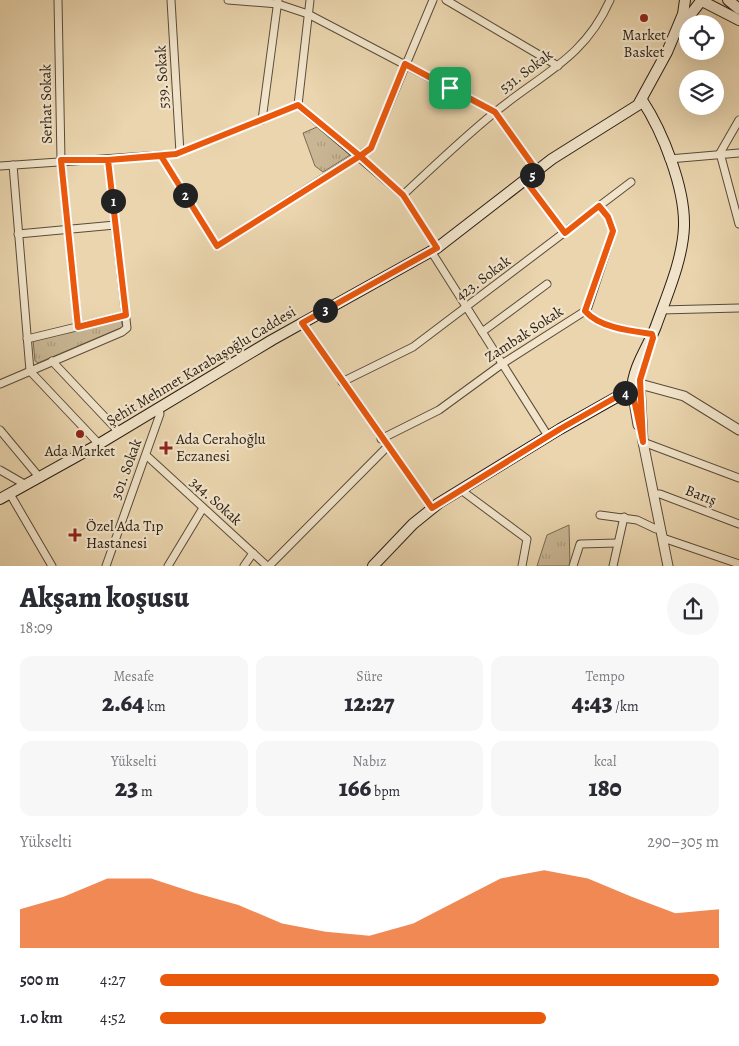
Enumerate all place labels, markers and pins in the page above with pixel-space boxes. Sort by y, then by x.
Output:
marker: Market Basket [638,12,650,24]
place label: Market Basket [622,25,666,62]
pin [429,67,471,109]
pin: 5 [520,162,544,188]
pin: 2 [172,182,198,208]
pin: 1 [100,188,126,214]
pin: 3 [312,298,338,322]
pin: 4 [612,380,638,406]
marker: Ada Market [74,428,86,440]
place label: Ada Cerahoğlu Eczanesi [175,429,267,466]
place label: Ada Market [44,441,115,461]
marker: Ada Cerahoğlu Eczanesi [160,442,172,454]
place label: Özel Ada Tıp Hastanesi [86,516,164,553]
marker: Özel Ada Tıp Hastanesi [68,528,82,542]

